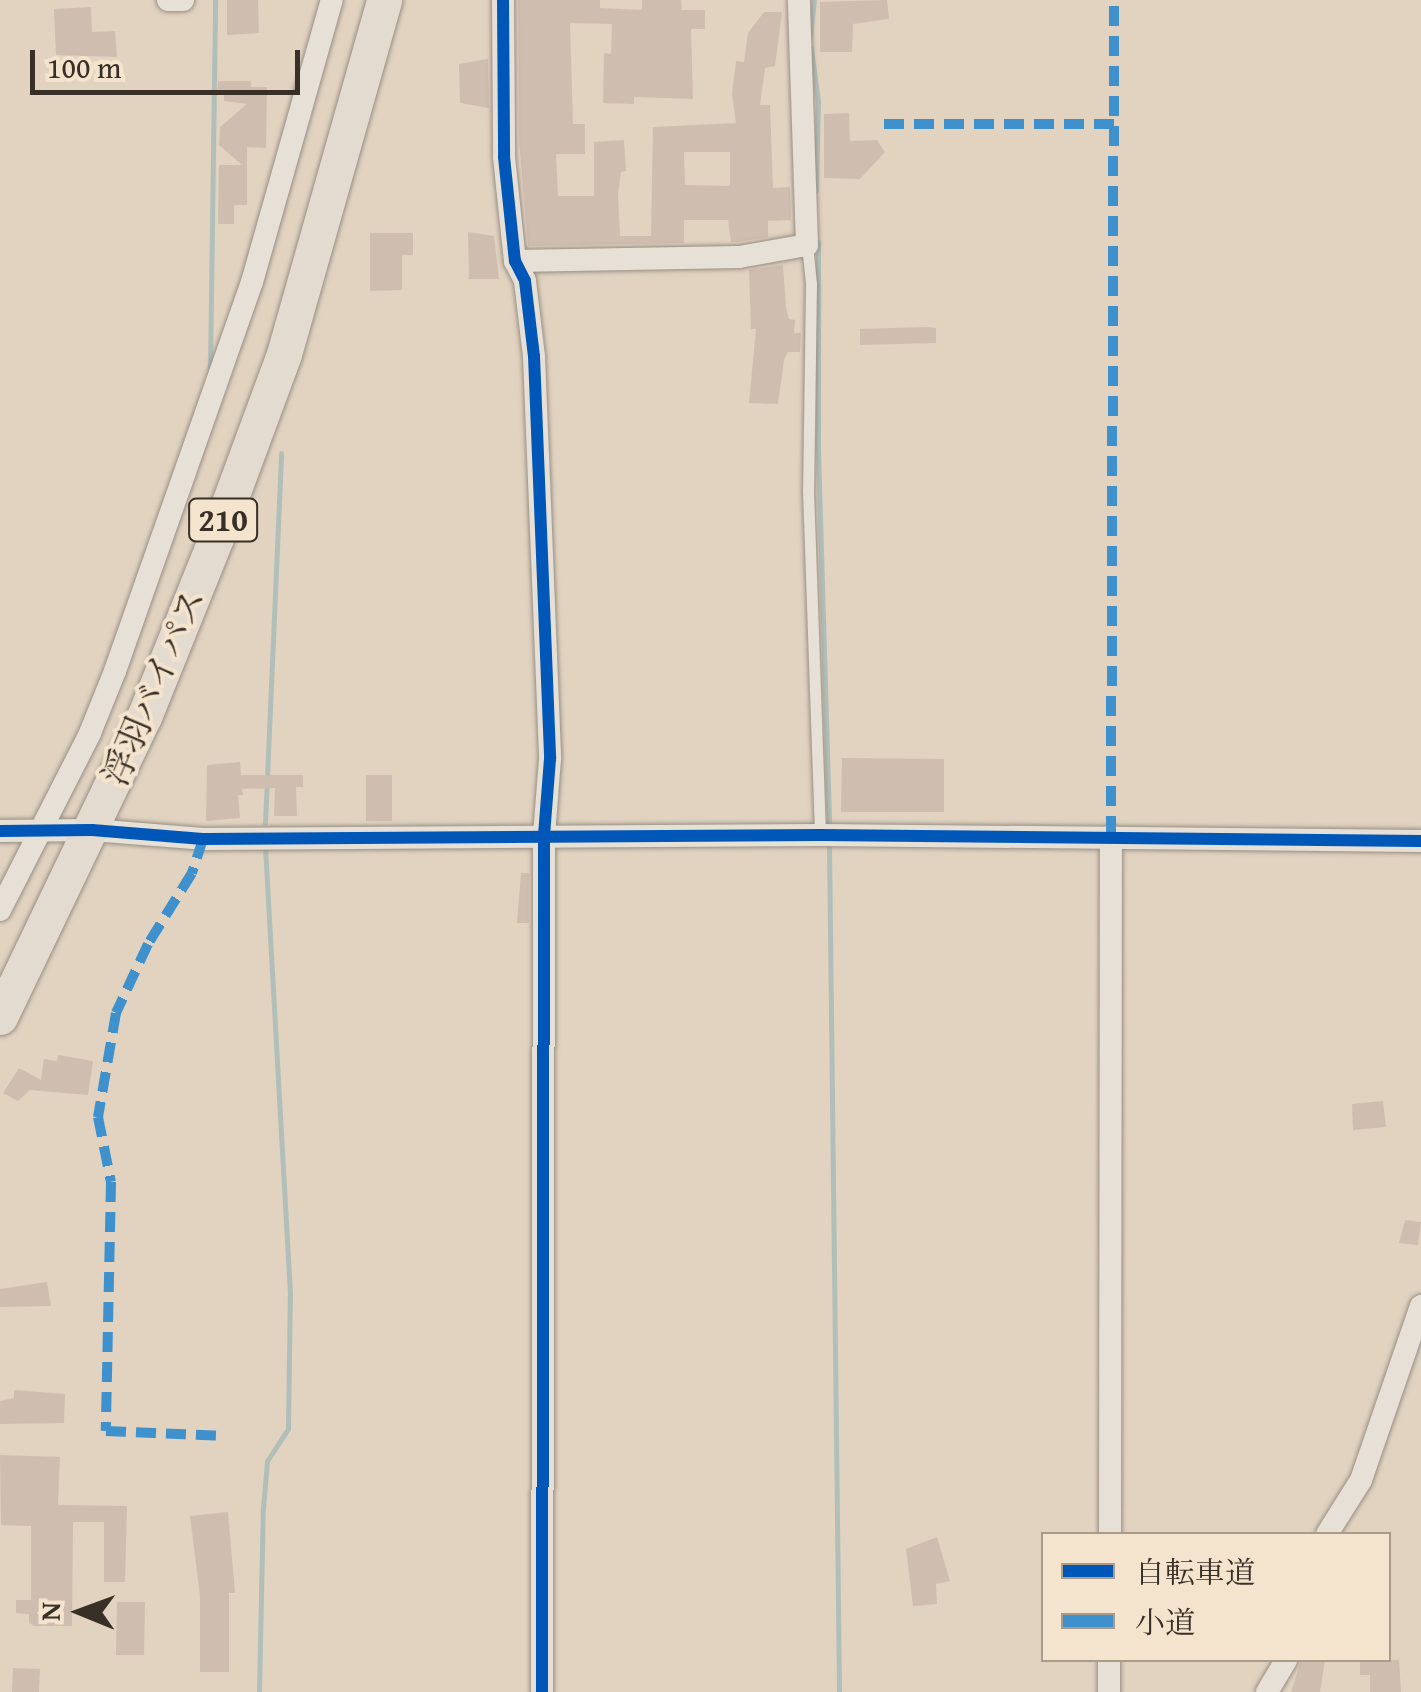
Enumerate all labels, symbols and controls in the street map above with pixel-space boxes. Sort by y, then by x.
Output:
scale bar [35,30,305,92]
text: 100 m [47,45,121,89]
road number: 210 [188,493,258,547]
street label: 浮羽バイパス [94,582,214,792]
legend [1041,1532,1391,1662]
text: 自転車道 [1135,1550,1255,1594]
north arrow [30,1562,130,1662]
text: 小道 [1135,1600,1195,1644]
text: N [29,1602,70,1621]

